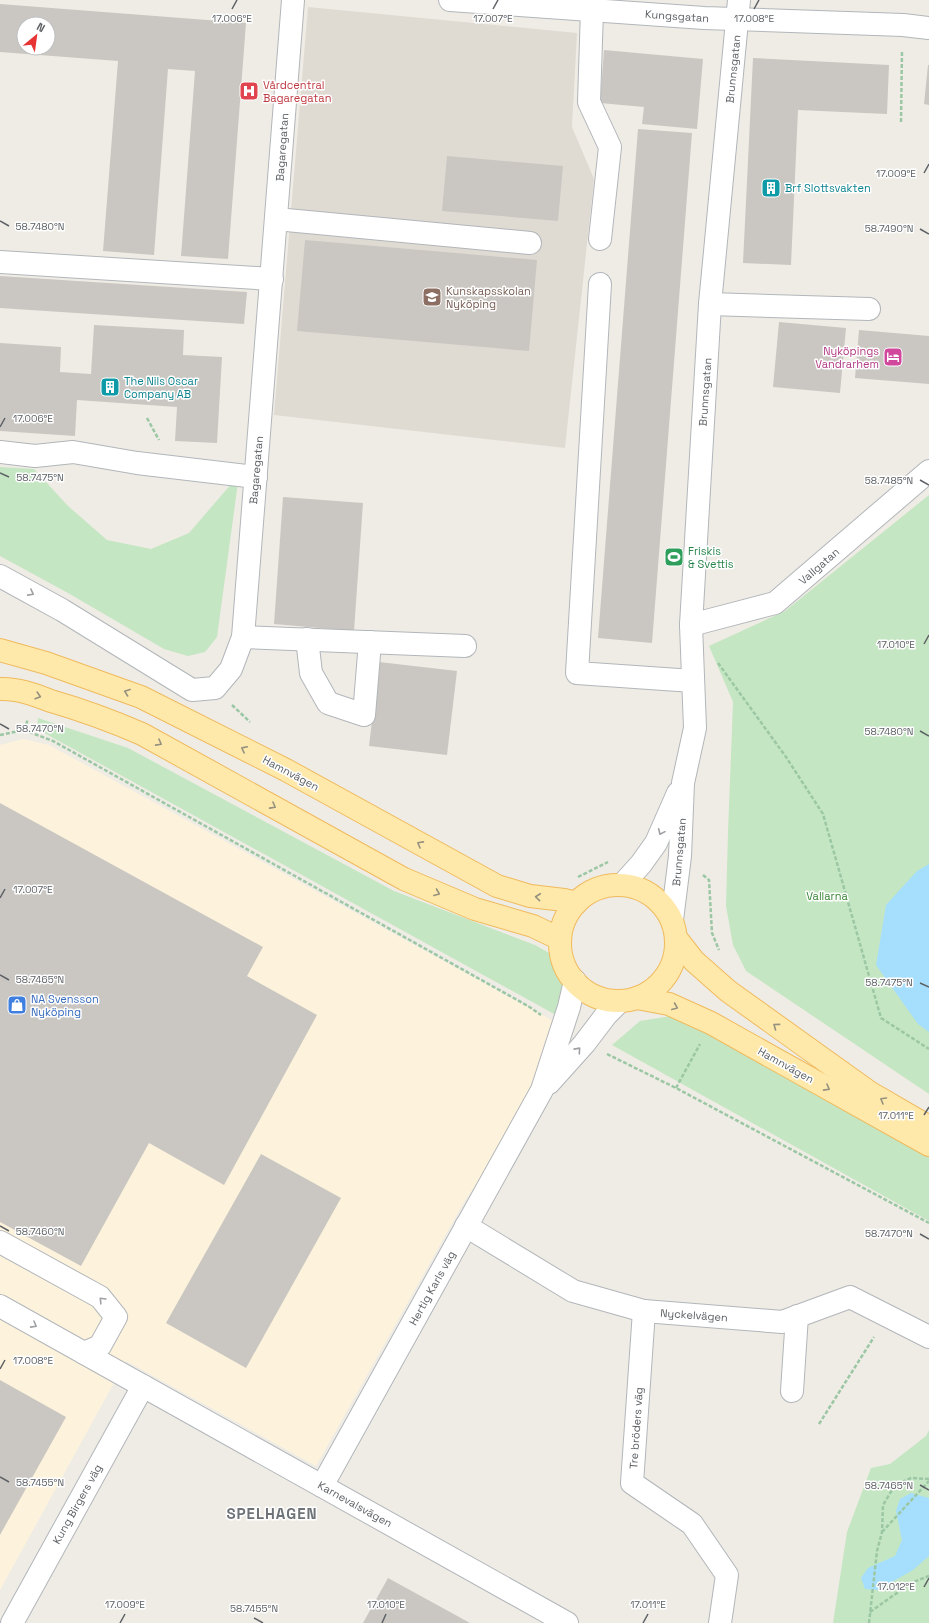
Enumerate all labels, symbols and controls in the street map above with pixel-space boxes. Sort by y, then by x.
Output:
street label: Kungsgatan [645,7,709,25]
text: 17.006°E [212,12,252,25]
text: 17.007°E [473,12,513,25]
text: 17.008°E [734,12,774,25]
north arrow [16,16,56,56]
text: N [34,19,47,35]
street label: Brunnsgatan [722,34,744,104]
place label: Vårdcentral Bagaregatan [263,78,331,105]
hospital icon: Vårdcentral Bagaregatan [238,80,260,102]
street label: Bagaregatan [273,112,291,182]
text: 17.009°E [876,167,916,180]
building icon: Brf Slottsvakten [760,177,782,199]
place label: Brf Slottsvakten [785,181,871,195]
text: 58.7480°N [16,220,64,233]
text: 58.7490°N [865,222,913,235]
place label: Kunskapsskolan Nyköping [446,284,531,311]
school or university icon: Kunskapsskolan Nyköping [421,286,443,308]
place label: Nyköpings Vandrarhem [815,344,879,371]
hotel icon: Nyköpings Vandrarhem [882,346,904,368]
street label: Brunnsgatan [696,357,714,427]
place label: The Nils Oscar Company AB [124,374,198,401]
building icon: The Nils Oscar Company AB [99,376,121,398]
text: 17.006°E [13,412,53,425]
street label: Bagaregatan [246,435,266,505]
text: 58.7475°N [16,471,64,484]
text: 58.7485°N [865,474,913,487]
place label: Friskis & Svettis [688,544,734,571]
street label: Vallgatan [796,545,842,587]
sports icon: Friskis & Svettis [663,546,685,568]
one-way arrow [27,588,34,595]
text: 17.010°E [877,638,915,651]
one-way arrow [124,688,131,696]
one-way arrow [34,691,41,700]
text: 58.7470°N [16,722,64,735]
text: 58.7480°N [865,725,913,738]
one-way arrow [155,738,162,746]
one-way arrow [241,746,248,754]
street label: Hamnvägen [260,752,322,794]
one-way arrow [268,802,276,809]
street label: Brunnsgatan [669,817,689,887]
one-way arrow [658,827,666,835]
one-way arrow [417,841,424,848]
text: 17.007°E [13,883,53,896]
one-way arrow [432,888,440,896]
park label: Vallarna [806,889,849,903]
one-way arrow [535,893,541,902]
text: 58.7465°N [16,973,64,986]
text: 58.7475°N [865,976,913,989]
place label: NA Svensson Nyköping [31,992,99,1019]
shop icon: NA Svensson Nyköping [6,994,28,1016]
one-way arrow [670,1002,678,1010]
one-way arrow [774,1024,781,1031]
street label: Hamnvägen [756,1044,816,1086]
one-way arrow [573,1048,580,1055]
one-way arrow [822,1083,830,1090]
one-way arrow [880,1098,887,1105]
text: 17.011°E [878,1109,914,1122]
text: 58.7460°N [16,1225,64,1238]
text: 58.7470°N [865,1227,913,1240]
street label: Hertig Karls väg [406,1248,458,1328]
one-way arrow [99,1297,106,1305]
street label: Nyckelvägen [660,1306,728,1324]
one-way arrow [30,1320,37,1327]
text: 17.008°E [13,1354,53,1367]
street label: Tre bröders väg [626,1387,646,1469]
street label: Kung Birgers väg [49,1462,105,1546]
text: 58.7455°N [16,1476,64,1489]
street label: Karnevalsvägen [315,1478,395,1530]
text: 58.7465°N [865,1479,913,1492]
district label: SPELHAGEN [226,1504,318,1523]
text: 17.012°E [877,1580,915,1593]
text: 17.009°E [105,1598,145,1611]
text: 17.010°E [367,1598,405,1611]
text: 17.011°E [630,1598,666,1611]
text: 58.7455°N [230,1602,278,1615]

